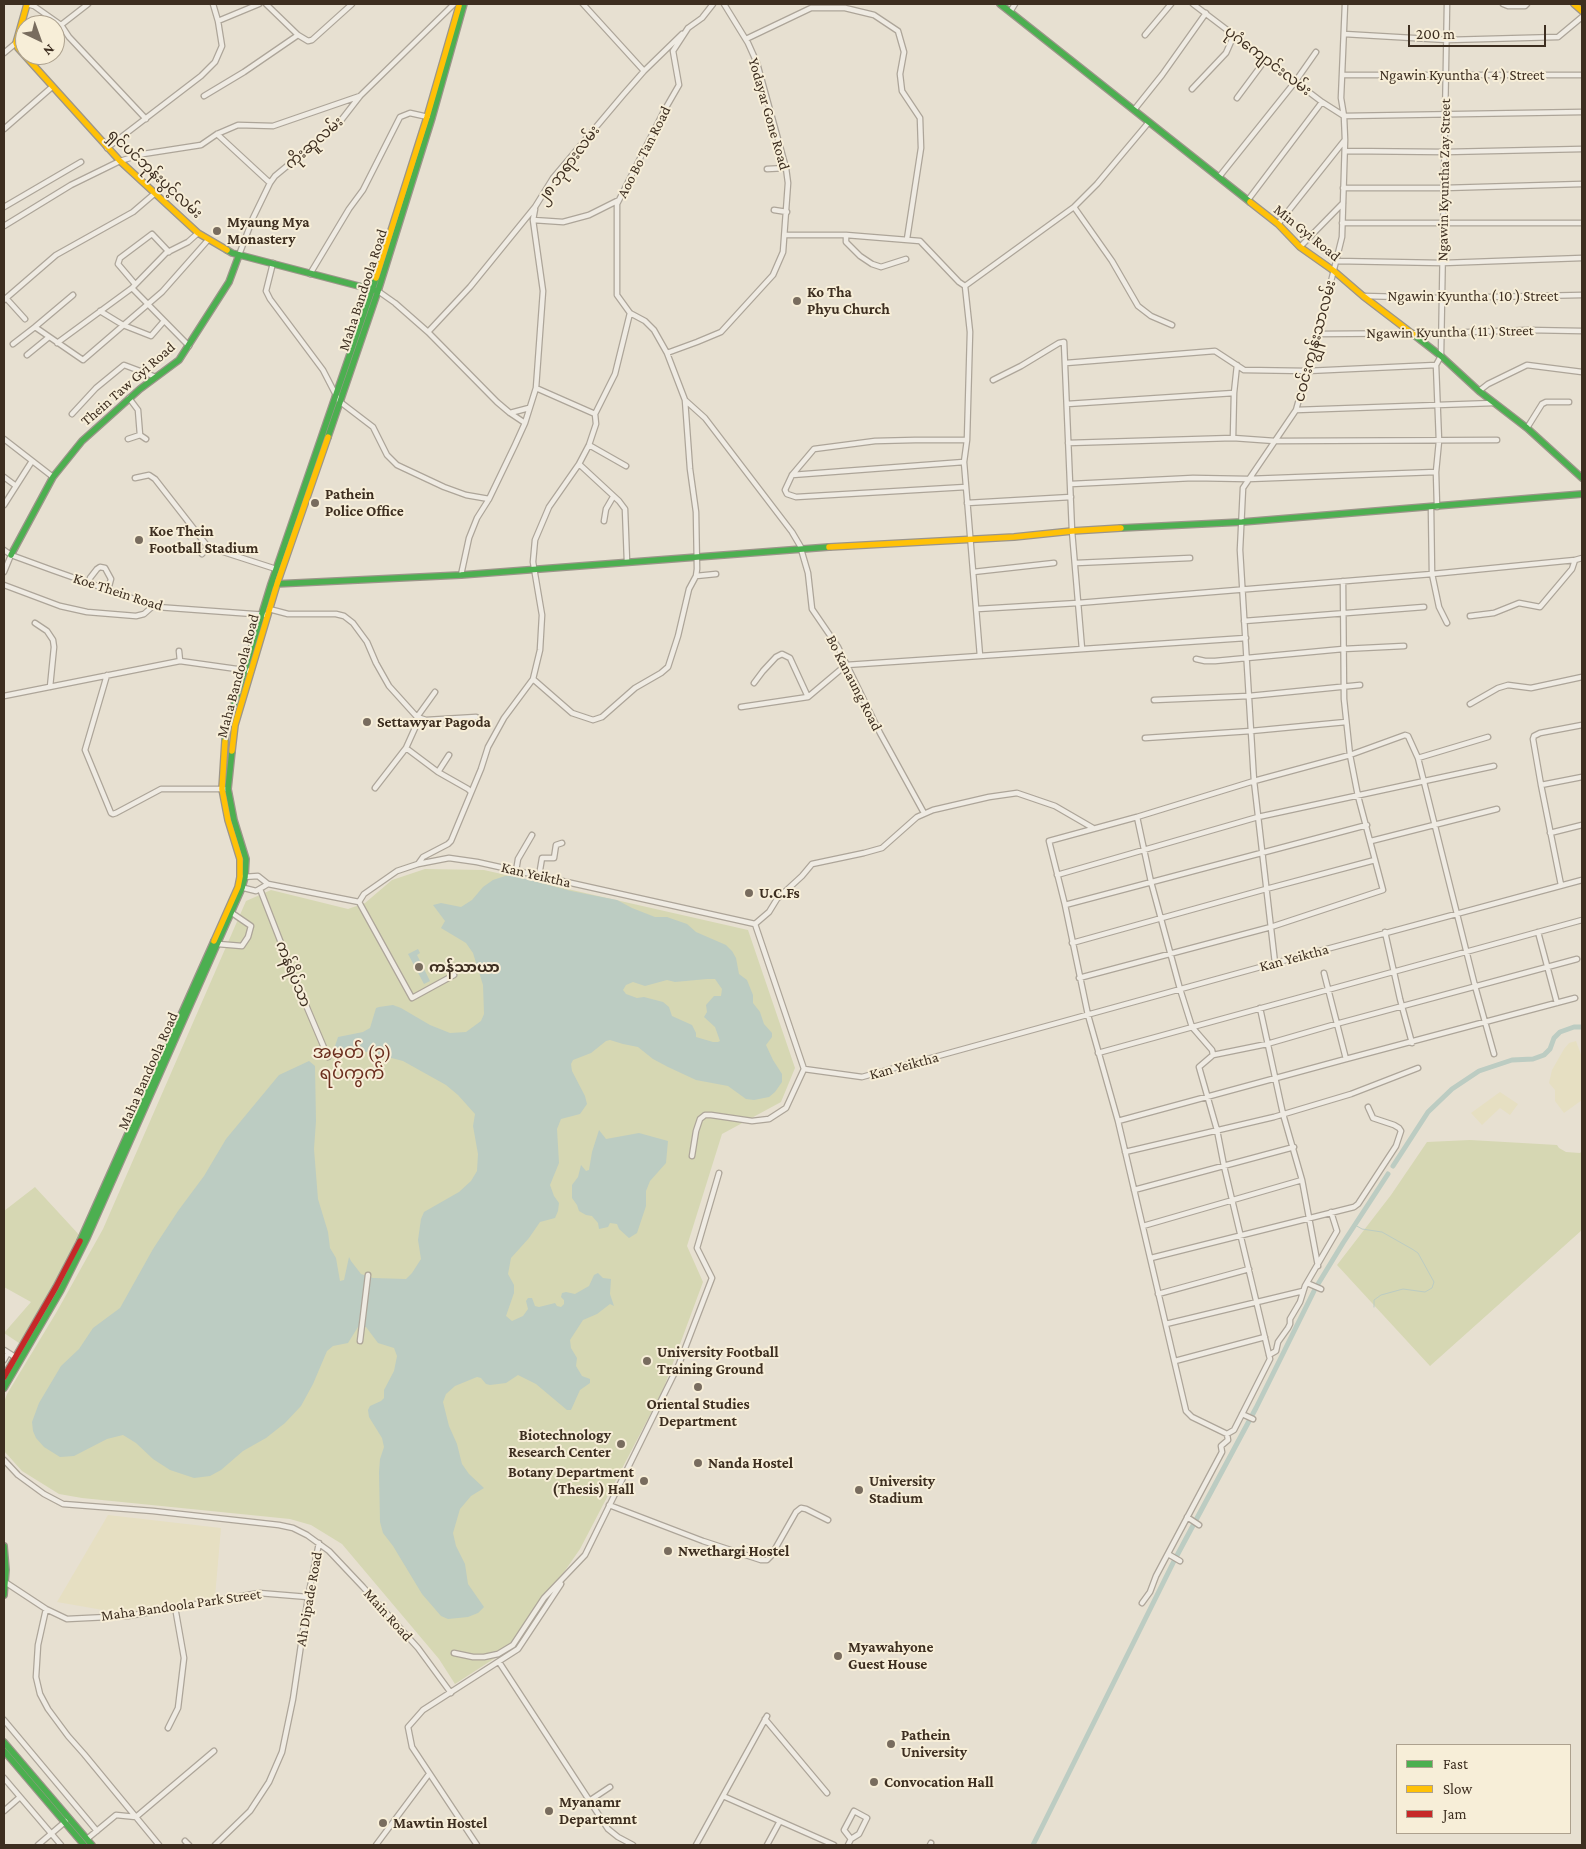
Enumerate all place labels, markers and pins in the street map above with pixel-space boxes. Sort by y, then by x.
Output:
place label: Myaung Mya Monastery [227,213,310,248]
marker: Myaung Mya Monastery [211,225,223,237]
place label: Ko Tha Phyu Church [807,283,890,318]
marker: Ko Tha Phyu Church [791,295,803,307]
place label: Pathein Police Office [325,485,404,520]
marker: Pathein Police Office [309,497,321,509]
place label: Koe Thein Football Stadium [149,522,258,557]
marker: Koe Thein Football Stadium [133,534,145,546]
place label: Settawyar Pagoda [377,713,491,731]
marker: Settawyar Pagoda [361,716,373,728]
place label: U.C.Fs [759,884,800,902]
marker: U.C.Fs [743,887,755,899]
place label: ကန်သာယာ [429,958,500,976]
marker: ကန်သာယာ [413,961,425,973]
place label: University Football Training Ground [657,1343,779,1378]
marker: University Football Training Ground [641,1355,653,1367]
marker: Oriental Studies Department [692,1381,704,1393]
place label: Oriental Studies Department [646,1395,750,1430]
place label: Biotechnology Research Center [508,1426,611,1461]
marker: Biotechnology Research Center [615,1438,627,1450]
place label: Nanda Hostel [708,1454,793,1472]
marker: Nanda Hostel [692,1457,704,1469]
place label: Botany Department (Thesis) Hall [508,1463,634,1498]
place label: University Stadium [869,1472,935,1507]
marker: Botany Department (Thesis) Hall [638,1475,650,1487]
marker: University Stadium [853,1484,865,1496]
place label: Nwethargi Hostel [678,1542,789,1560]
marker: Nwethargi Hostel [662,1545,674,1557]
place label: Myawahyone Guest House [848,1638,933,1673]
marker: Myawahyone Guest House [832,1650,844,1662]
place label: Pathein University [901,1726,967,1761]
marker: Pathein University [885,1738,897,1750]
place label: Convocation Hall [884,1773,994,1791]
marker: Convocation Hall [868,1776,880,1788]
place label: Myanamr Departemnt [559,1793,637,1828]
marker: Myanamr Departemnt [543,1805,555,1817]
place label: Mawtin Hostel [393,1814,487,1832]
marker: Mawtin Hostel [377,1817,389,1829]

